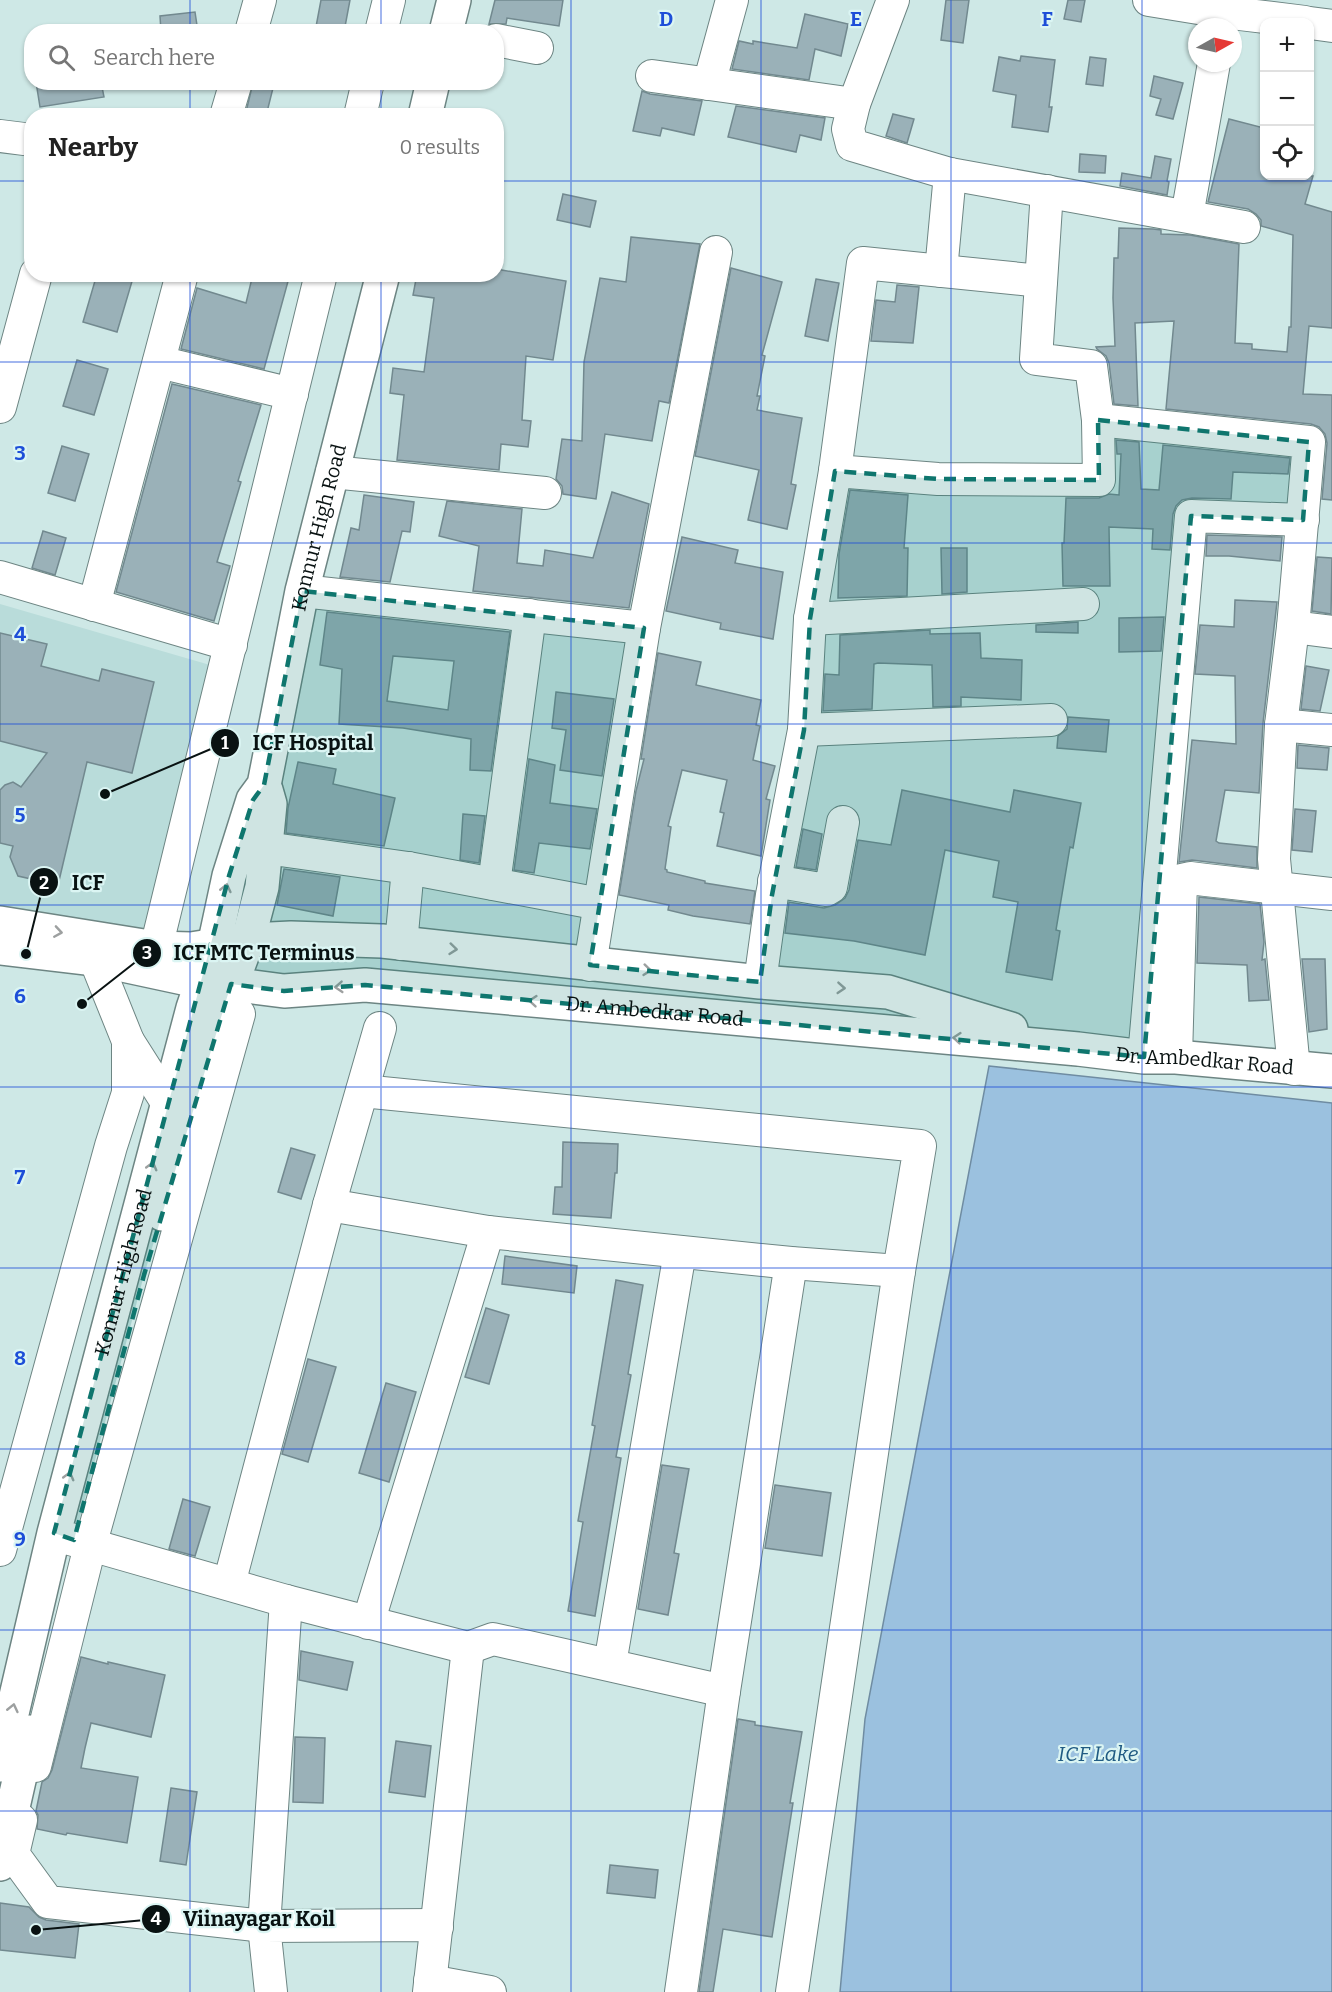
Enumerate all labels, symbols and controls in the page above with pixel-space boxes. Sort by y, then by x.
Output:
text: D [659,7,673,31]
text: E [850,7,862,31]
text: F [1041,7,1053,31]
north arrow [1188,18,1242,72]
map controls [1260,18,1314,180]
button: + [1260,18,1314,72]
search box [24,24,504,90]
icon: search [45,41,78,74]
text: Search here [93,44,215,71]
button: − [1260,72,1314,126]
button: locate [1260,126,1314,180]
text: Nearby [48,132,138,163]
text: 0 results [400,135,480,159]
text: 3 [14,441,26,465]
street label: Konnur High Road [286,441,351,613]
text: 4 [14,622,26,646]
callout: ICF Hospital [210,724,385,763]
text: ICF Hospital [252,730,374,756]
text: 1 [221,732,229,754]
text: 5 [15,803,26,827]
callout: ICF [29,863,116,902]
text: ICF [72,870,105,896]
text: 2 [39,872,49,894]
one-way arrow [219,884,232,894]
one-way arrow [53,926,62,938]
callout: ICF MTC Terminus [132,933,367,972]
text: ICF MTC Terminus [174,940,354,966]
text: 3 [142,942,152,964]
one-way arrow [448,943,457,955]
one-way arrow [642,963,651,976]
one-way arrow [334,980,343,993]
one-way arrow [836,982,845,995]
text: 6 [14,984,26,1008]
street label: Dr. Ambedkar Road [565,991,745,1031]
one-way arrow [529,995,538,1008]
one-way arrow [953,1032,962,1045]
street label: Dr. Ambedkar Road [1114,1042,1295,1080]
one-way arrow [145,1161,157,1172]
text: 7 [15,1165,26,1189]
street label: Konnur High Road [89,1186,157,1358]
text: 8 [14,1346,26,1370]
one-way arrow [62,1472,74,1482]
text: 9 [14,1527,26,1551]
one-way arrow [6,1703,19,1713]
water label: ICF Lake [1058,1741,1139,1767]
callout: Viinayagar Koil [141,1899,347,1938]
text: Viinayagar Koil [183,1906,336,1932]
text: 4 [151,1908,162,1930]

